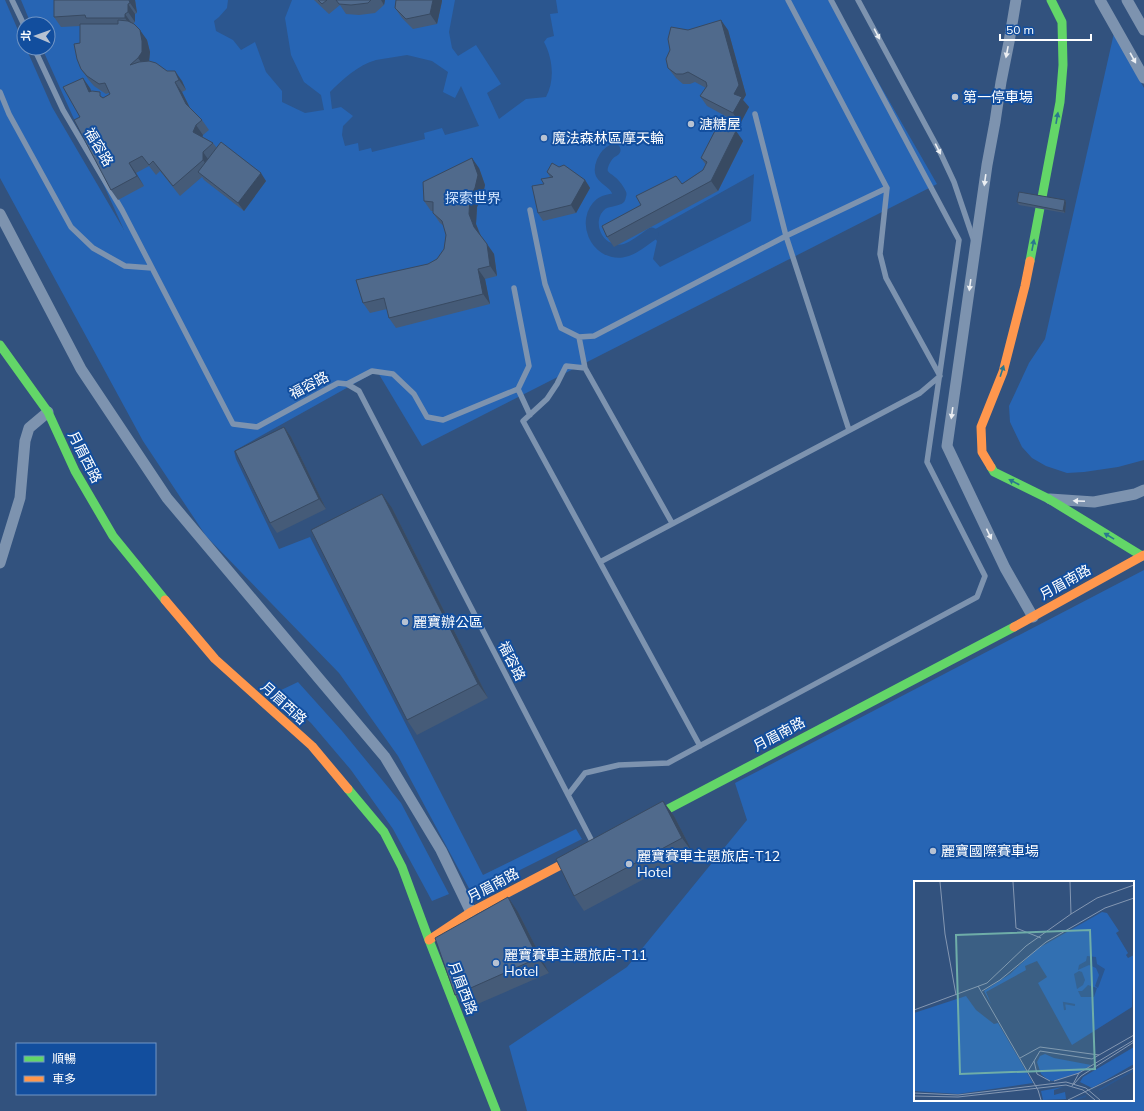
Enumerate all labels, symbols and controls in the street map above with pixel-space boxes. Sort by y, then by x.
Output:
north arrow [16,16,56,56]
scale bar [1000,16,1091,42]
text: 50 m [1006,22,1034,37]
one-way arrow [873,28,880,40]
text: 北 [19,30,33,41]
one-way arrow [1004,46,1010,58]
one-way arrow [1130,53,1137,64]
place label: 第一停車場 [963,88,1033,106]
marker: 第一停車場 [950,92,960,102]
one-way arrow [1055,111,1061,124]
place label: 溏糖屋 [699,115,741,133]
marker: 溏糖屋 [686,119,696,129]
street label: 福容路 [80,124,118,170]
place label: 魔法森林區摩天輪 [552,129,664,147]
marker: 魔法森林區摩天輪 [539,133,549,143]
one-way arrow [935,143,941,155]
one-way arrow [982,174,988,186]
park label: 探索世界 [445,189,501,207]
one-way arrow [1031,239,1037,251]
one-way arrow [967,279,973,291]
one-way arrow [999,365,1005,377]
street label: 福容路 [286,367,332,403]
one-way arrow [948,407,954,420]
street label: 月眉西路 [64,428,106,486]
one-way arrow [1008,478,1020,485]
one-way arrow [1073,497,1085,504]
one-way arrow [986,528,992,539]
one-way arrow [1103,532,1115,539]
street label: 月眉南路 [1036,561,1094,603]
place label: 麗寶辦公區 [413,613,483,631]
marker: 麗寶辦公區 [400,617,410,627]
street label: 福容路 [494,638,530,684]
street label: 月眉西路 [257,678,311,728]
street label: 月眉南路 [750,713,808,755]
place label: 麗寶國際賽車場 [941,842,1039,860]
marker: 麗寶國際賽車場 [928,846,938,856]
place label: 麗寶賽車主題旅店-T12 Hotel [637,847,780,881]
marker: 麗寶賽車主題旅店-T12 Hotel [624,859,634,869]
street label: 月眉南路 [464,864,522,906]
inset map [914,881,1134,1101]
place label: 麗寶賽車主題旅店-T11 Hotel [504,946,647,980]
marker: 麗寶賽車主題旅店-T11 Hotel [491,958,501,968]
street label: 月眉西路 [445,959,481,1017]
legend [16,1043,156,1095]
text: 順暢 [52,1051,76,1066]
text: 車多 [52,1071,76,1086]

